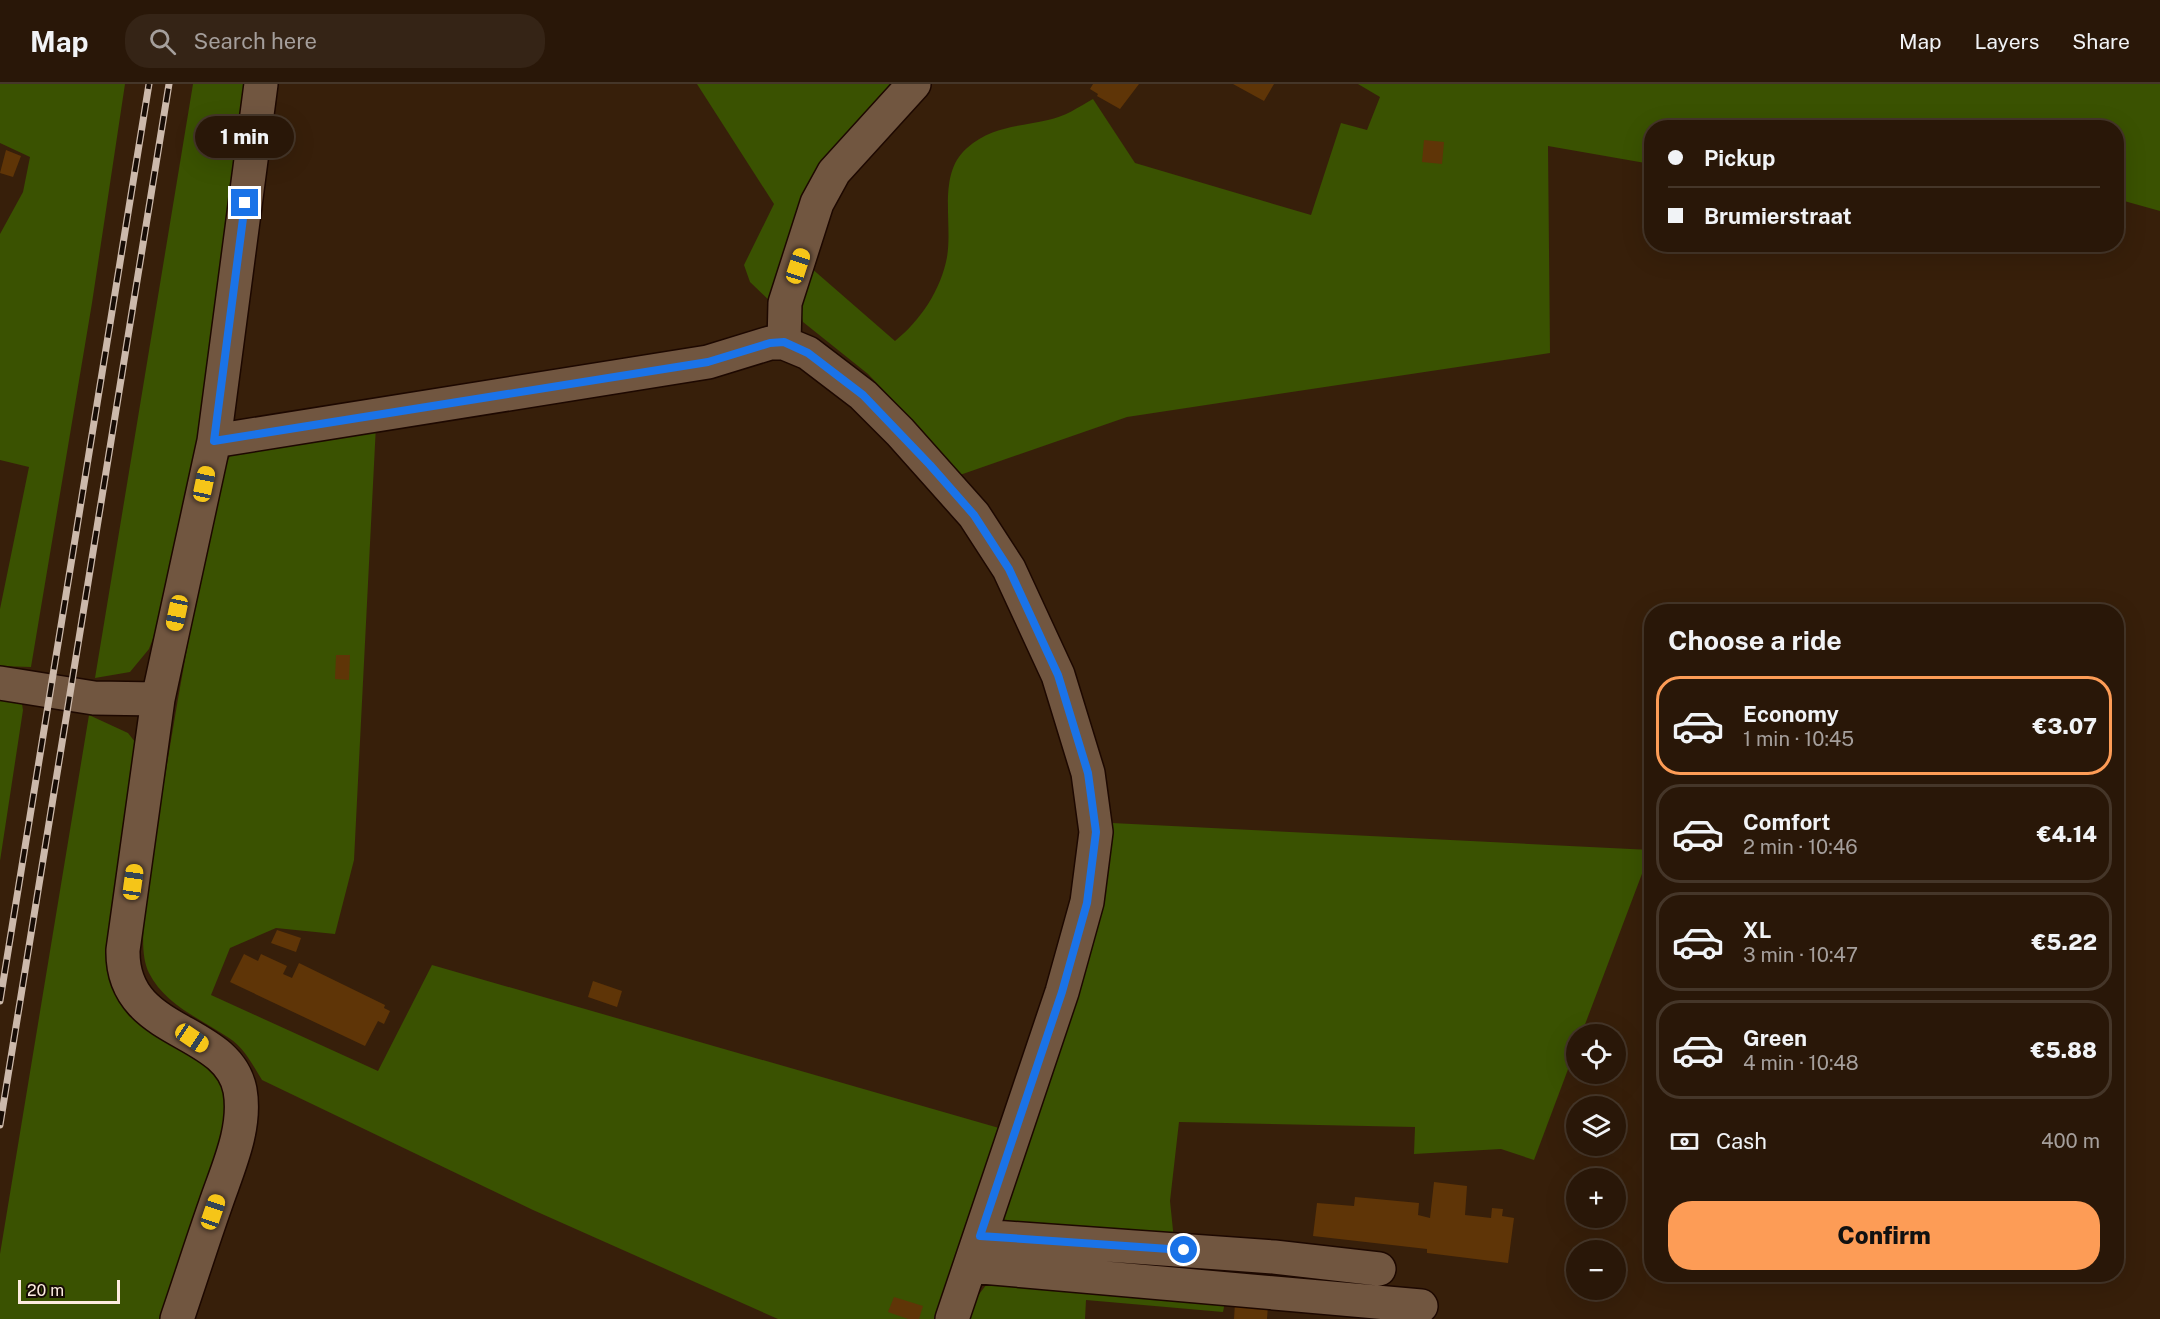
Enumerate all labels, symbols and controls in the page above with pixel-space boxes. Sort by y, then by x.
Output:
search box [125,14,545,68]
text: Map [30,25,89,58]
icon: search [146,25,179,58]
text: Search here [194,28,317,54]
text: Map [1899,29,1942,54]
text: Layers [1975,29,2039,54]
text: Share [2072,29,2130,54]
callout: 1 min [196,116,294,158]
text: 1 min [220,125,269,149]
text: Pickup [1704,145,1775,171]
route end [231,189,258,216]
text: Brumierstraat [1704,203,1852,229]
car [784,246,812,286]
car [191,465,217,503]
car [164,594,190,632]
text: Choose a ride [1668,624,1842,656]
icon: car [1671,699,1725,753]
text: Economy [1743,701,1839,727]
text: €3.07 [2033,713,2097,739]
text: 1 min · 10:45 [1743,727,1854,751]
icon: car [1671,807,1725,861]
text: Comfort [1743,809,1830,835]
text: €4.14 [2037,821,2097,847]
text: 2 min · 10:46 [1743,835,1858,859]
car [122,863,144,901]
icon: car [1671,915,1725,969]
text: XL [1743,917,1771,943]
text: €5.22 [2031,929,2097,955]
text: 3 min · 10:47 [1743,943,1858,967]
car [172,1020,212,1056]
icon: car [1671,1023,1725,1077]
map controls [1566,1024,1626,1300]
button: locate [1566,1024,1626,1084]
text: Green [1743,1025,1807,1051]
text: €5.88 [2031,1037,2097,1063]
text: 4 min · 10:48 [1743,1051,1859,1075]
button: layers [1566,1096,1626,1156]
icon: cash [1668,1125,1701,1158]
text: Cash [1716,1128,1767,1154]
text: 400 m [2041,1129,2100,1153]
button: + [1566,1168,1626,1228]
car [199,1192,227,1232]
button: Confirm [1668,1201,2100,1270]
route start [1170,1236,1197,1263]
button: − [1566,1240,1626,1300]
scale bar [18,1277,120,1304]
text: 20 m [27,1281,64,1300]

